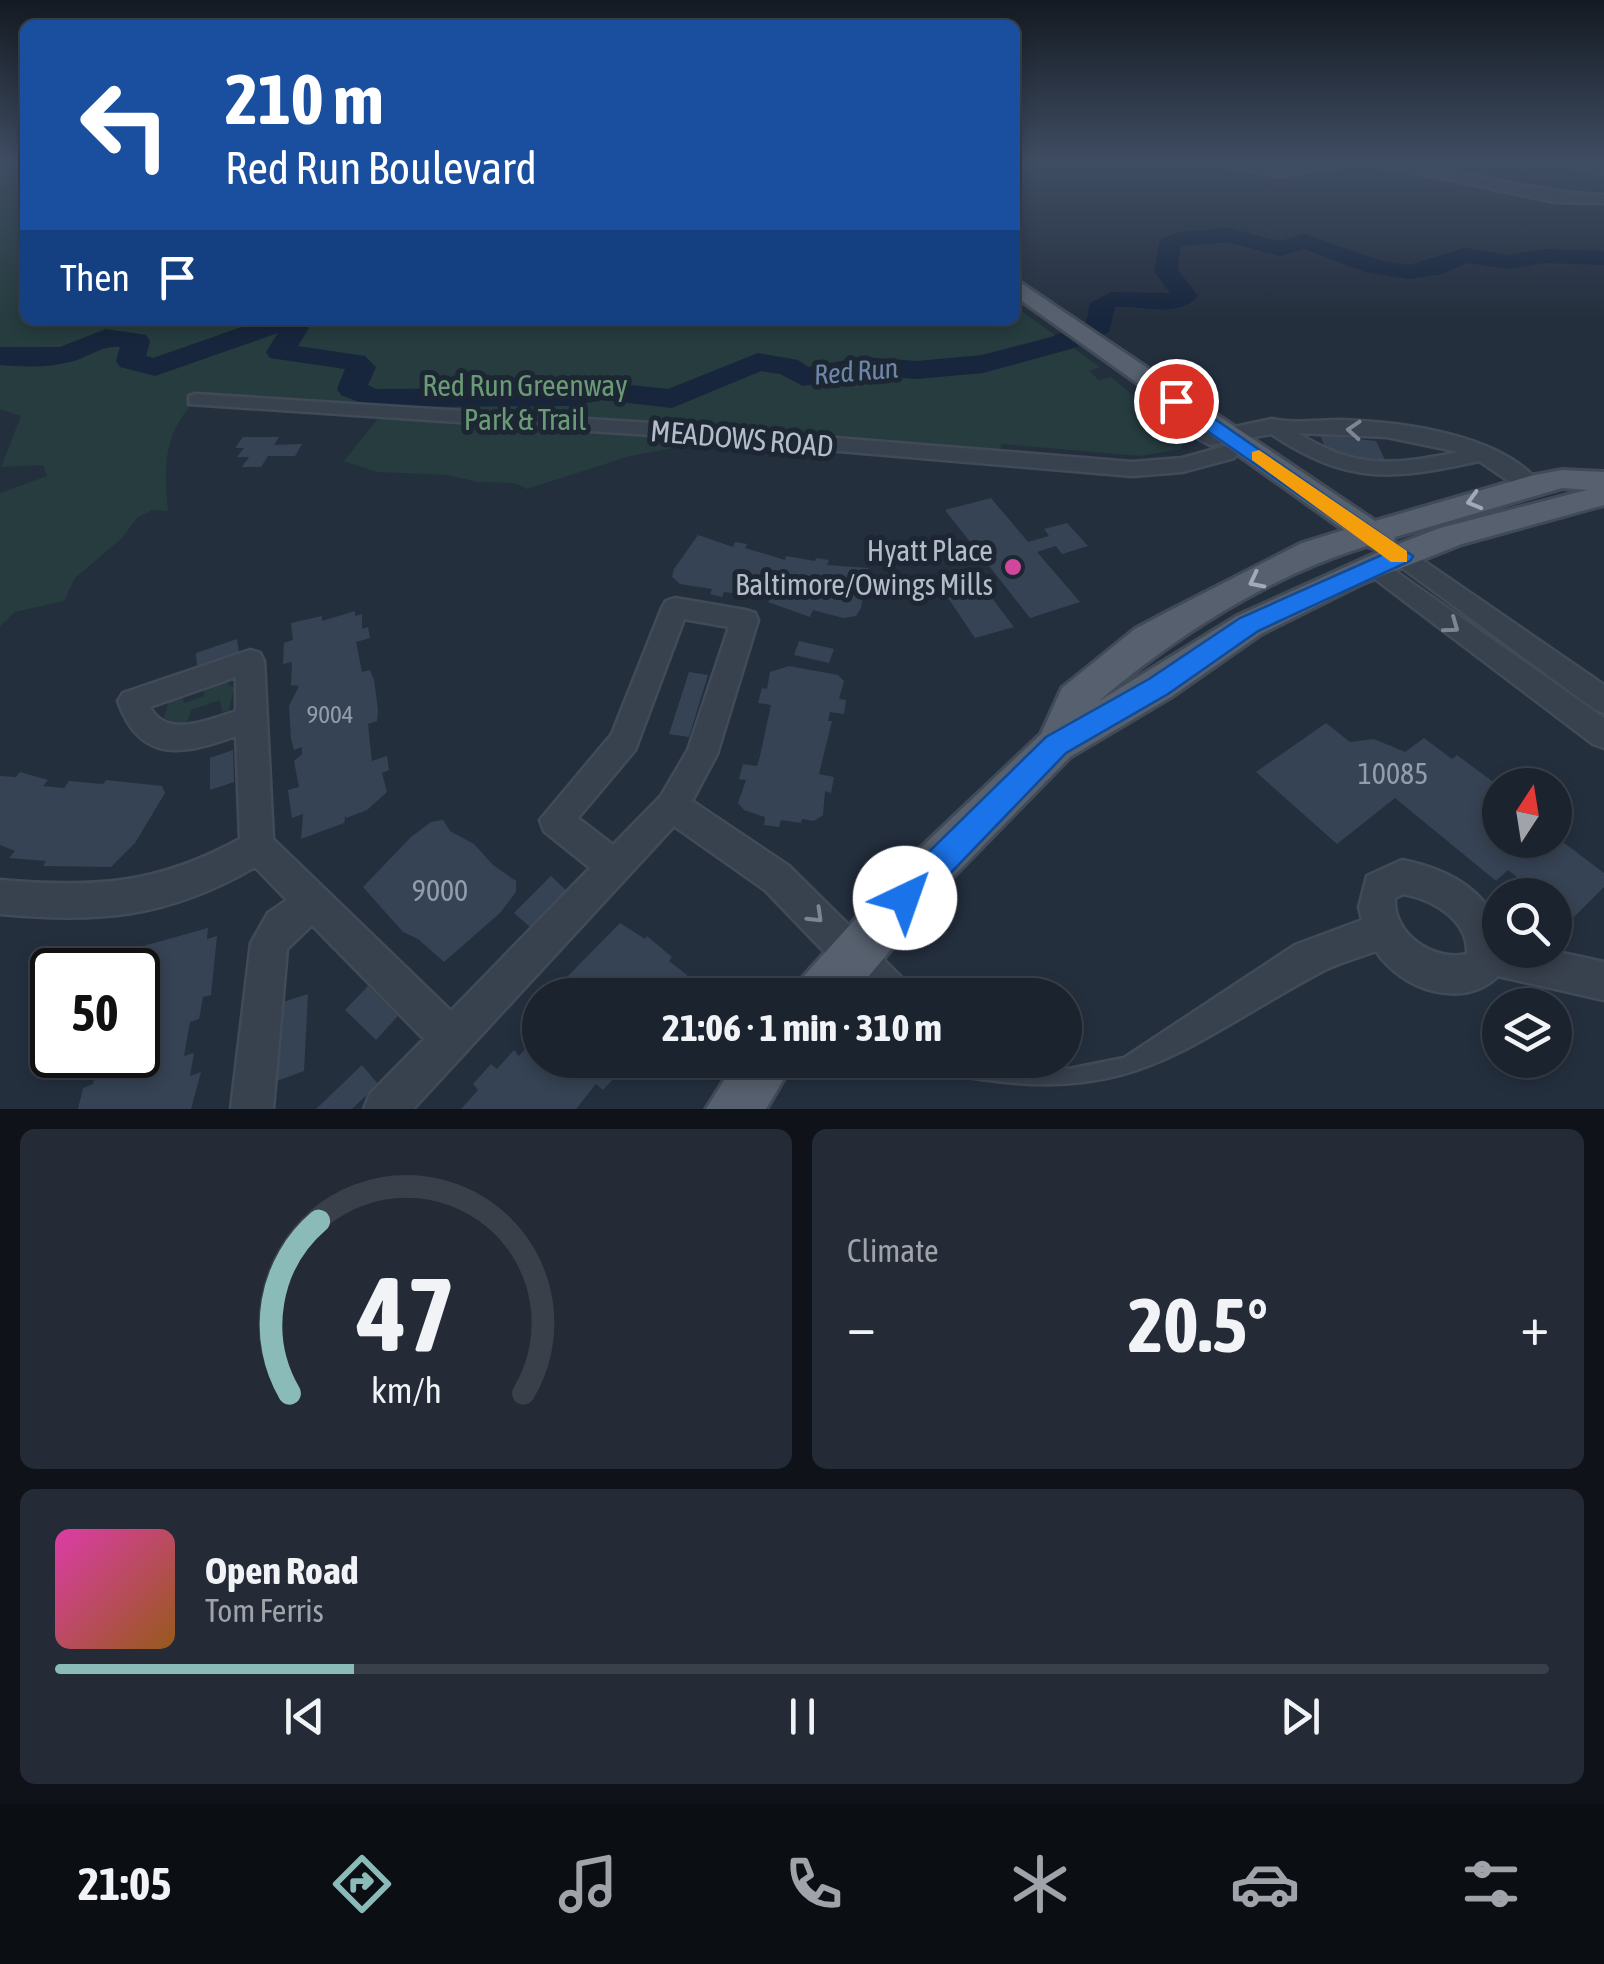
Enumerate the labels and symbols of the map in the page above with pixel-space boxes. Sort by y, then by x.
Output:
water label: Red Run [813,351,900,391]
pin [1134,359,1219,444]
park label: Red Run Greenway Park & Trail [422,368,628,436]
street label: MEADOWS ROAD [649,413,835,463]
one-way arrow [1346,420,1362,441]
one-way arrow [1467,489,1484,510]
place label: Hyatt Place Baltimore/Owings Mills [735,533,993,601]
marker: Hyatt Place Baltimore/Owings Mills [1002,556,1024,578]
one-way arrow [1249,568,1267,588]
one-way arrow [1441,613,1460,632]
house number: 9004 [306,700,354,728]
house number: 10085 [1358,756,1428,790]
north arrow [1482,768,1572,858]
position arrow [853,846,957,950]
house number: 9000 [412,873,468,907]
one-way arrow [804,904,823,922]
speed limit sign: 50 [30,948,160,1078]

